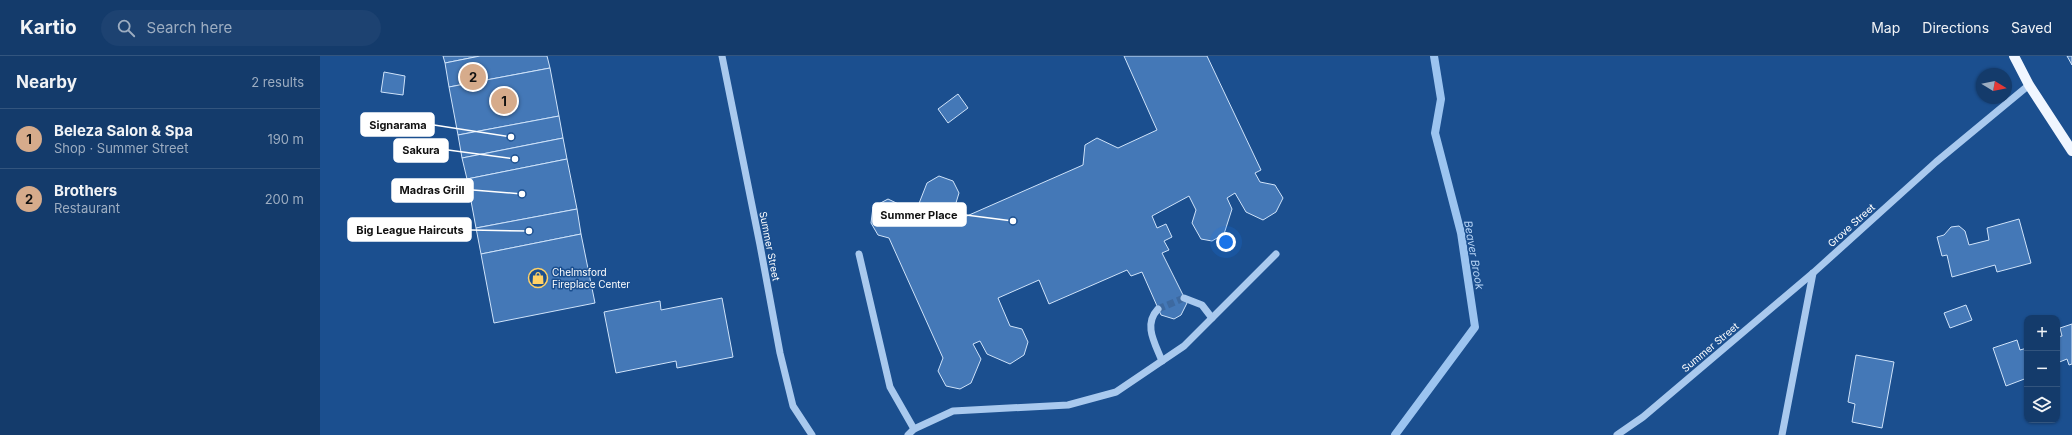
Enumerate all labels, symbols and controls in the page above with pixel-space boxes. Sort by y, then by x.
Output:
search box [101,10,381,46]
text: Kartio [20,16,77,39]
icon: search [115,17,137,39]
text: Search here [147,18,232,37]
text: Map [1871,19,1900,36]
text: Directions [1922,19,1989,36]
text: Saved [2011,19,2052,36]
pin: 2 [460,62,486,92]
north arrow [1976,68,2012,104]
text: Nearby [16,72,77,92]
text: 2 results [251,74,304,90]
pin: 1 [491,86,517,116]
callout: Signarama [361,113,434,136]
text: Signarama [369,118,427,132]
text: Beleza Salon & Spa [54,121,193,140]
text: 1 [26,131,32,147]
text: 190 m [267,131,304,147]
callout: Sakura [394,139,448,162]
text: Shop · Summer Street [54,140,188,156]
text: Sakura [402,143,440,157]
callout: Madras Grill [392,179,473,202]
text: Brothers [54,181,117,200]
text: Madras Grill [400,183,464,197]
text: 2 [25,191,33,207]
text: 200 m [265,191,304,207]
text: Restaurant [54,200,120,216]
street label: Grove Street [1825,200,1878,249]
callout: Summer Place [873,203,966,226]
text: Summer Place [880,208,958,222]
street label: Summer Street [757,210,783,282]
callout: Big League Haircuts [348,218,471,241]
water label: Beaver Brook [1461,219,1487,292]
text: Big League Haircuts [356,223,464,237]
your location [1216,232,1236,252]
place label: Chelmsford Fireplace Center [552,266,630,290]
shop icon: Chelmsford Fireplace Center [527,267,549,289]
map controls [2024,315,2060,423]
button: + [2024,315,2060,351]
street label: Summer Street [1679,319,1741,374]
button: − [2024,351,2060,387]
button: layers [2024,387,2060,423]

